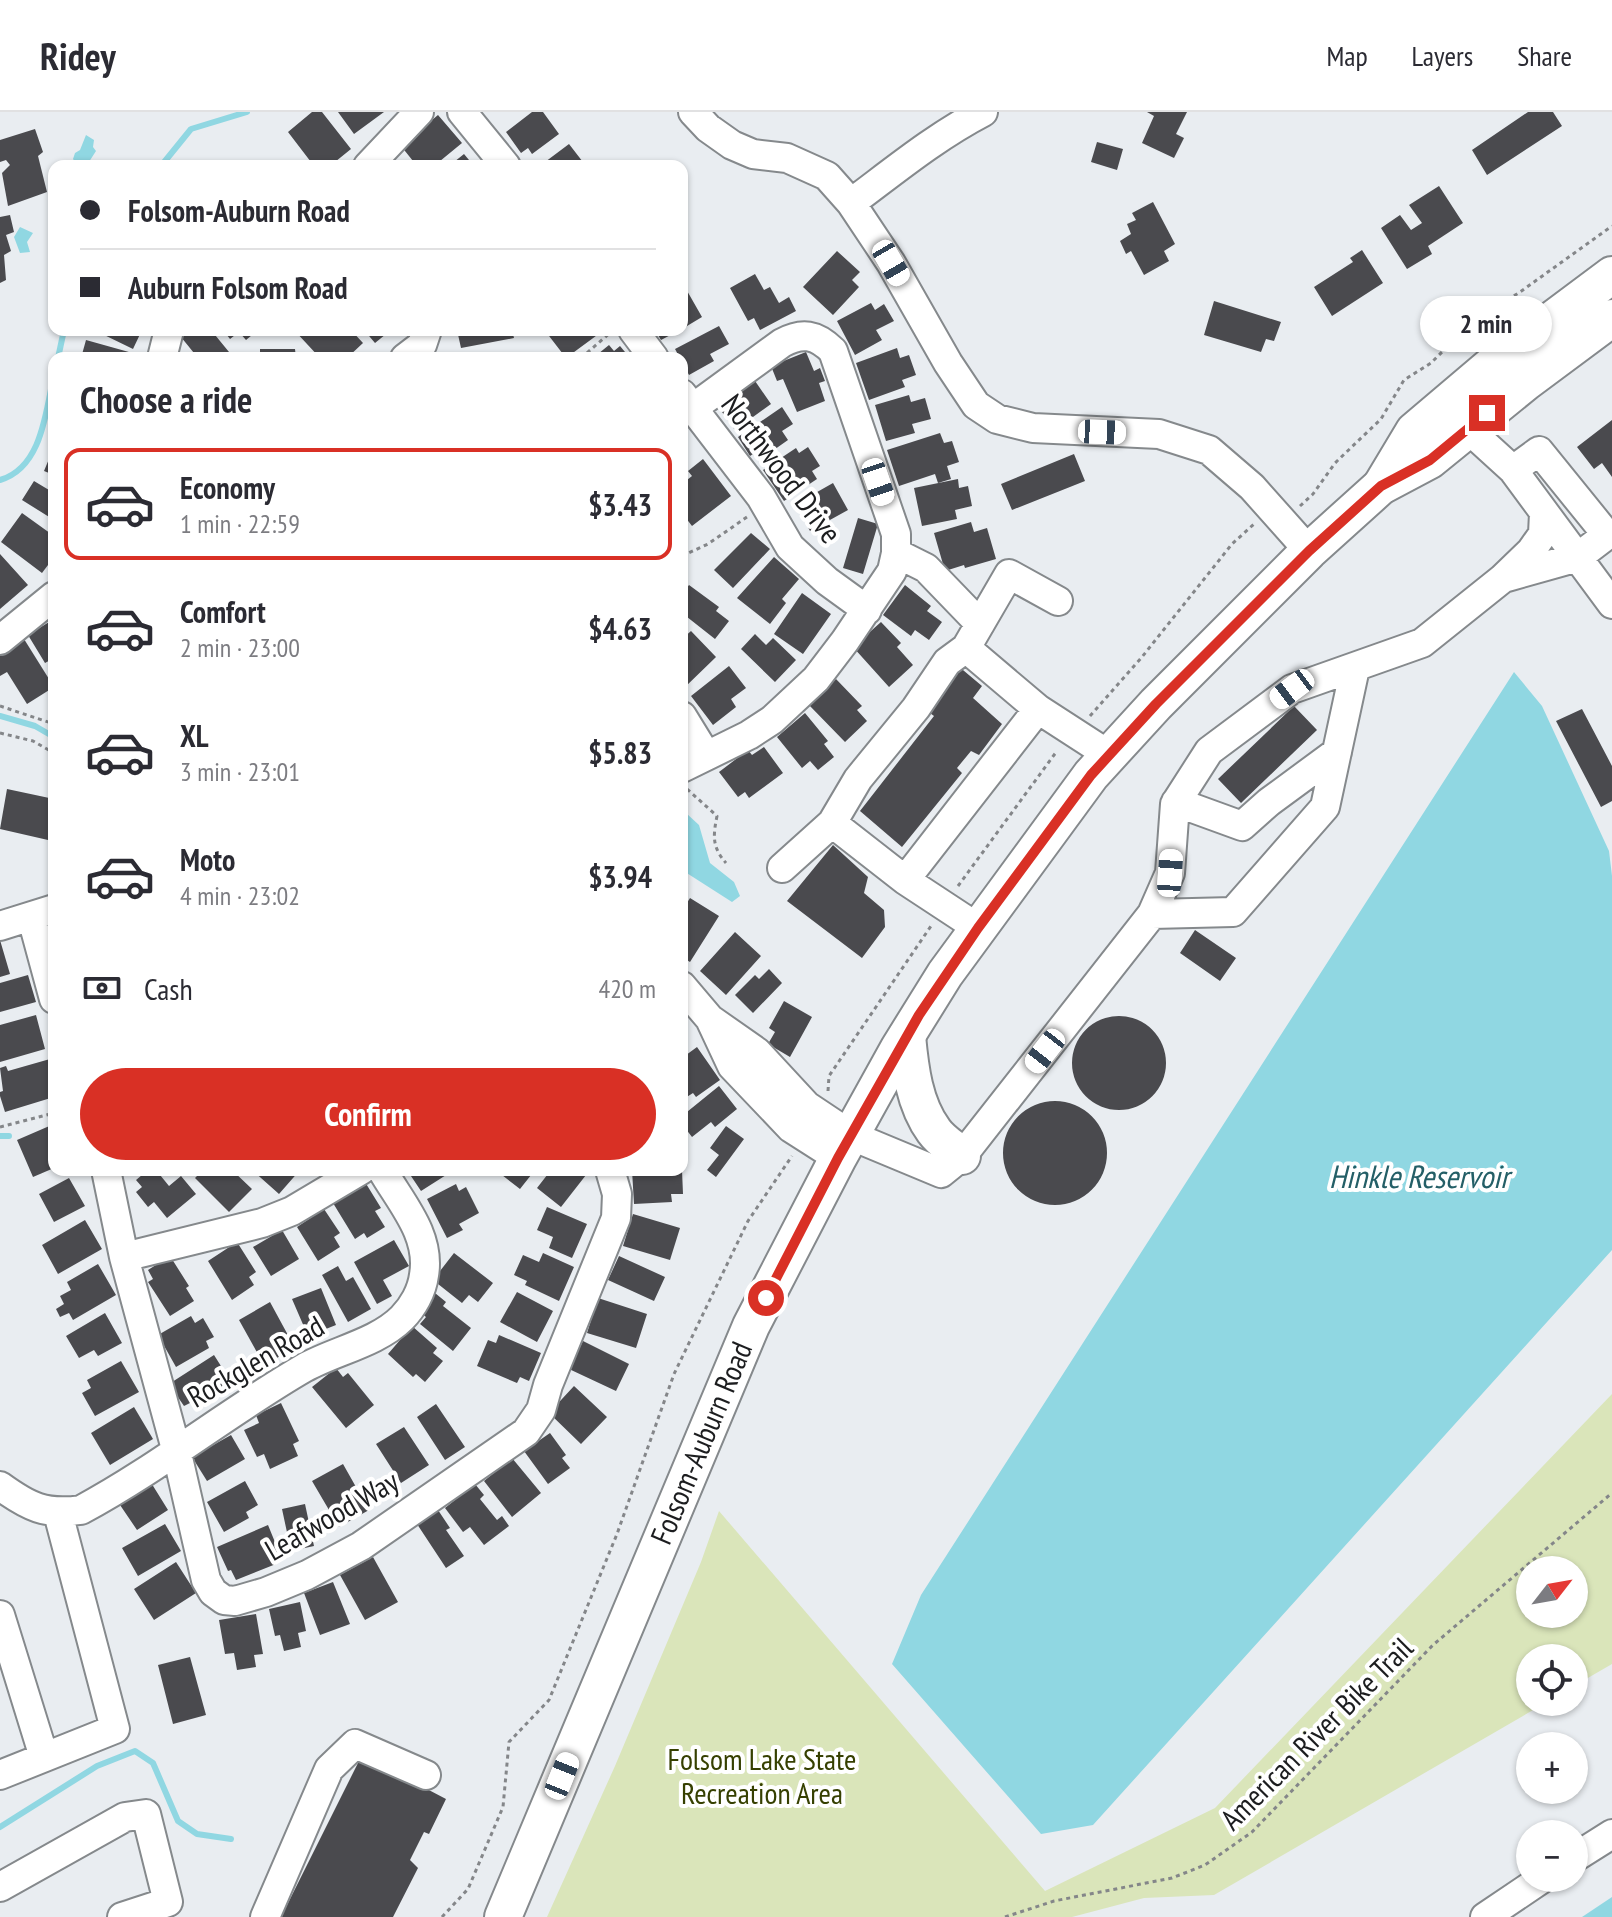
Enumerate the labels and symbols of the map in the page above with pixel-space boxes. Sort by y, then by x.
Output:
car [869,236,913,290]
callout: 2 min [1421,297,1553,353]
street label: Northwood Drive [713,386,851,550]
route end [1469,395,1505,431]
car [1078,419,1126,445]
car [859,455,897,509]
car [1266,665,1318,713]
car [1156,848,1184,898]
car [1021,1025,1069,1077]
water label: Hinkle Reservoir [1329,1155,1513,1197]
route start [748,1280,784,1316]
street label: Rockglen Road [180,1306,330,1415]
street label: Folsom-Auburn Road [641,1335,760,1550]
street label: Leafwood Way [257,1460,406,1569]
north arrow [1516,1556,1588,1628]
street label: American River Bike Trail [1211,1628,1421,1838]
park label: Folsom Lake State Recreation Area [668,1739,856,1812]
car [542,1749,582,1803]

